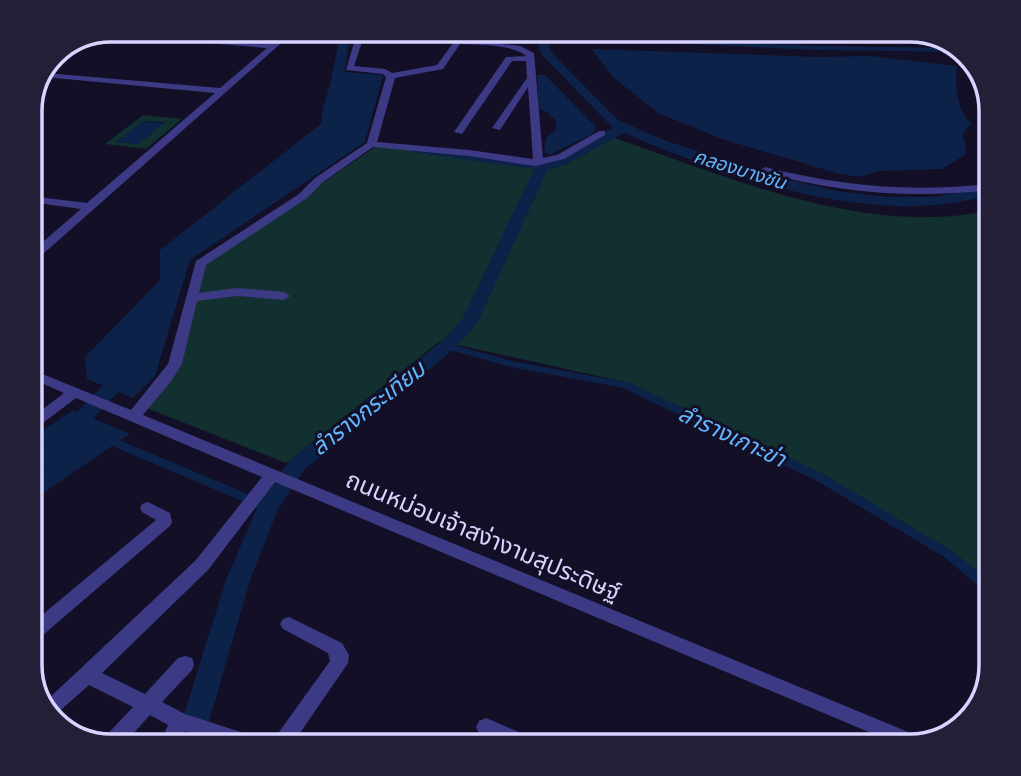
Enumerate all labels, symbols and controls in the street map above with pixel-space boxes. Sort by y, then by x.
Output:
water label: คลองบางชัน [691,145,790,194]
water label: ลำรางกระเทียม [306,355,431,460]
water label: ลำรางเกาะข่า [674,400,791,473]
street label: ถนนหม่อมเจ้าสง่างามสุประดิษฐ์ [341,465,624,608]

